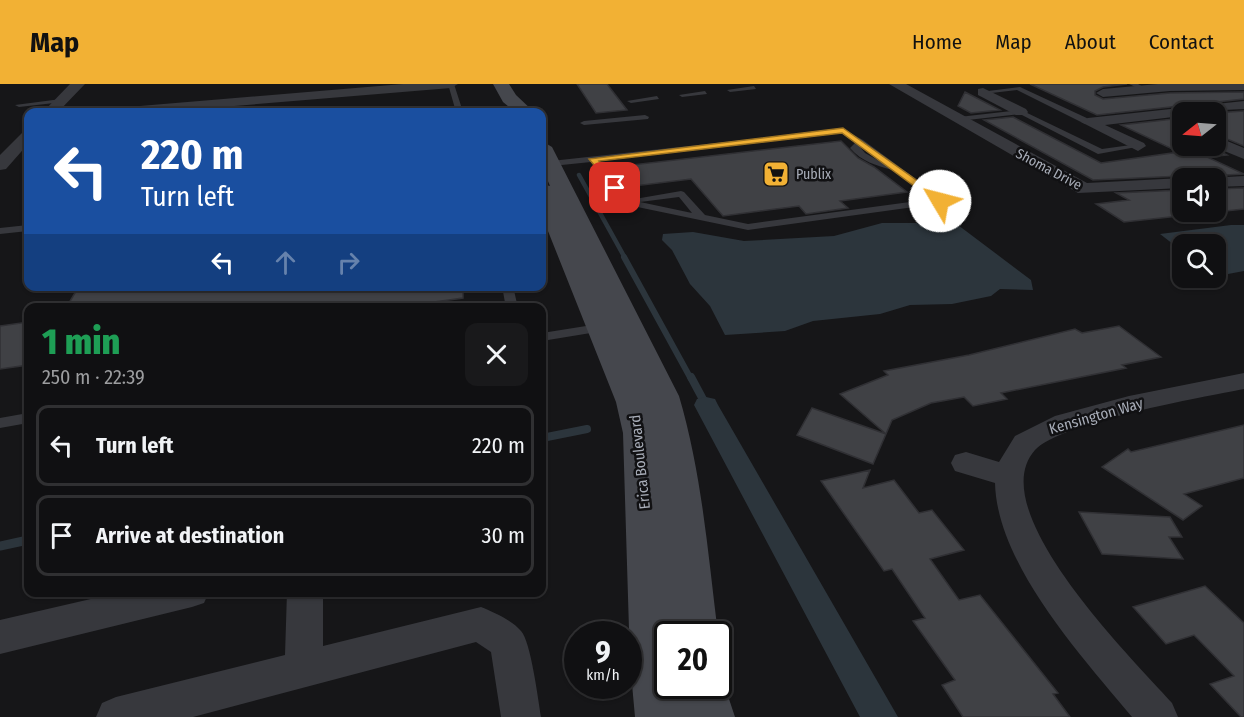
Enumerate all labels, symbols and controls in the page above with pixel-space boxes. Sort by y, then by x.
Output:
text: Map [30,26,79,59]
text: Home [912,29,962,55]
text: Map [995,29,1032,55]
text: About [1065,29,1116,55]
text: Contact [1149,29,1214,55]
north arrow [1172,102,1226,156]
map controls [1172,102,1226,288]
text: 220 m [141,130,244,180]
icon: left [42,132,120,210]
street label: Shoma Drive [1013,145,1085,194]
supermarket icon: Publix [761,159,791,189]
pin [589,162,640,213]
place label: Publix [796,166,832,183]
button: sound [1172,168,1226,222]
position arrow [908,169,972,233]
icon: arrive [598,171,631,204]
text: Turn left [141,181,234,213]
button: search [1172,234,1226,288]
icon: left [206,246,239,279]
icon: ahead [269,246,302,279]
icon: right [332,246,365,279]
text: 1 min [42,320,120,364]
button: close [465,323,528,386]
text: 250 m · 22:39 [42,365,145,389]
street label: Kensington Way [1047,394,1145,438]
street label: Erica Boulevard [626,414,654,510]
icon: left [45,429,78,462]
text: Turn left [96,432,174,459]
text: 220 m [472,432,525,459]
icon: arrive [45,519,78,552]
text: Arrive at destination [96,522,284,549]
text: 30 m [482,522,525,549]
speed limit sign: 20 [654,621,732,699]
text: 9 [595,635,611,671]
text: km/h [586,666,620,684]

